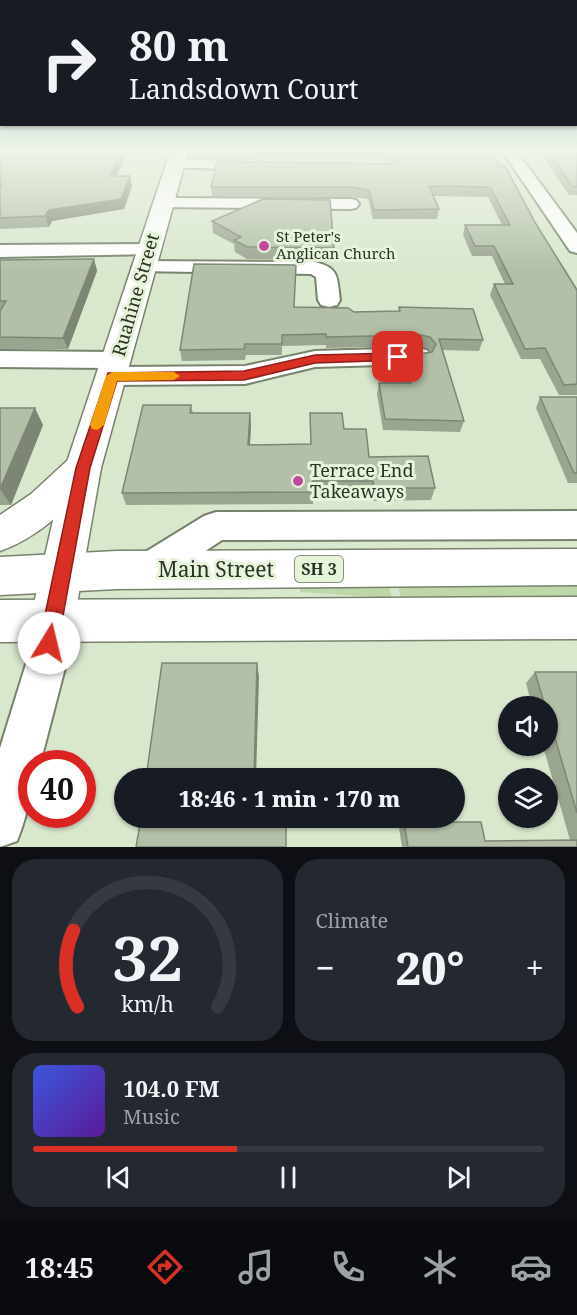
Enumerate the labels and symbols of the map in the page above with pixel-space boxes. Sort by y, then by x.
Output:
place label: St Peter's Anglican Church [276,226,396,263]
street label: Ruahine Street [106,231,164,359]
marker: St Peter's Anglican Church [257,239,271,253]
pin [372,331,423,382]
place label: Terrace End Takeaways [310,458,414,503]
marker: Terrace End Takeaways [291,474,305,488]
street label: Main Street [158,555,274,583]
road number: SH 3 [295,556,343,582]
position arrow [17,611,81,675]
speed limit sign: 40 [18,750,96,828]

